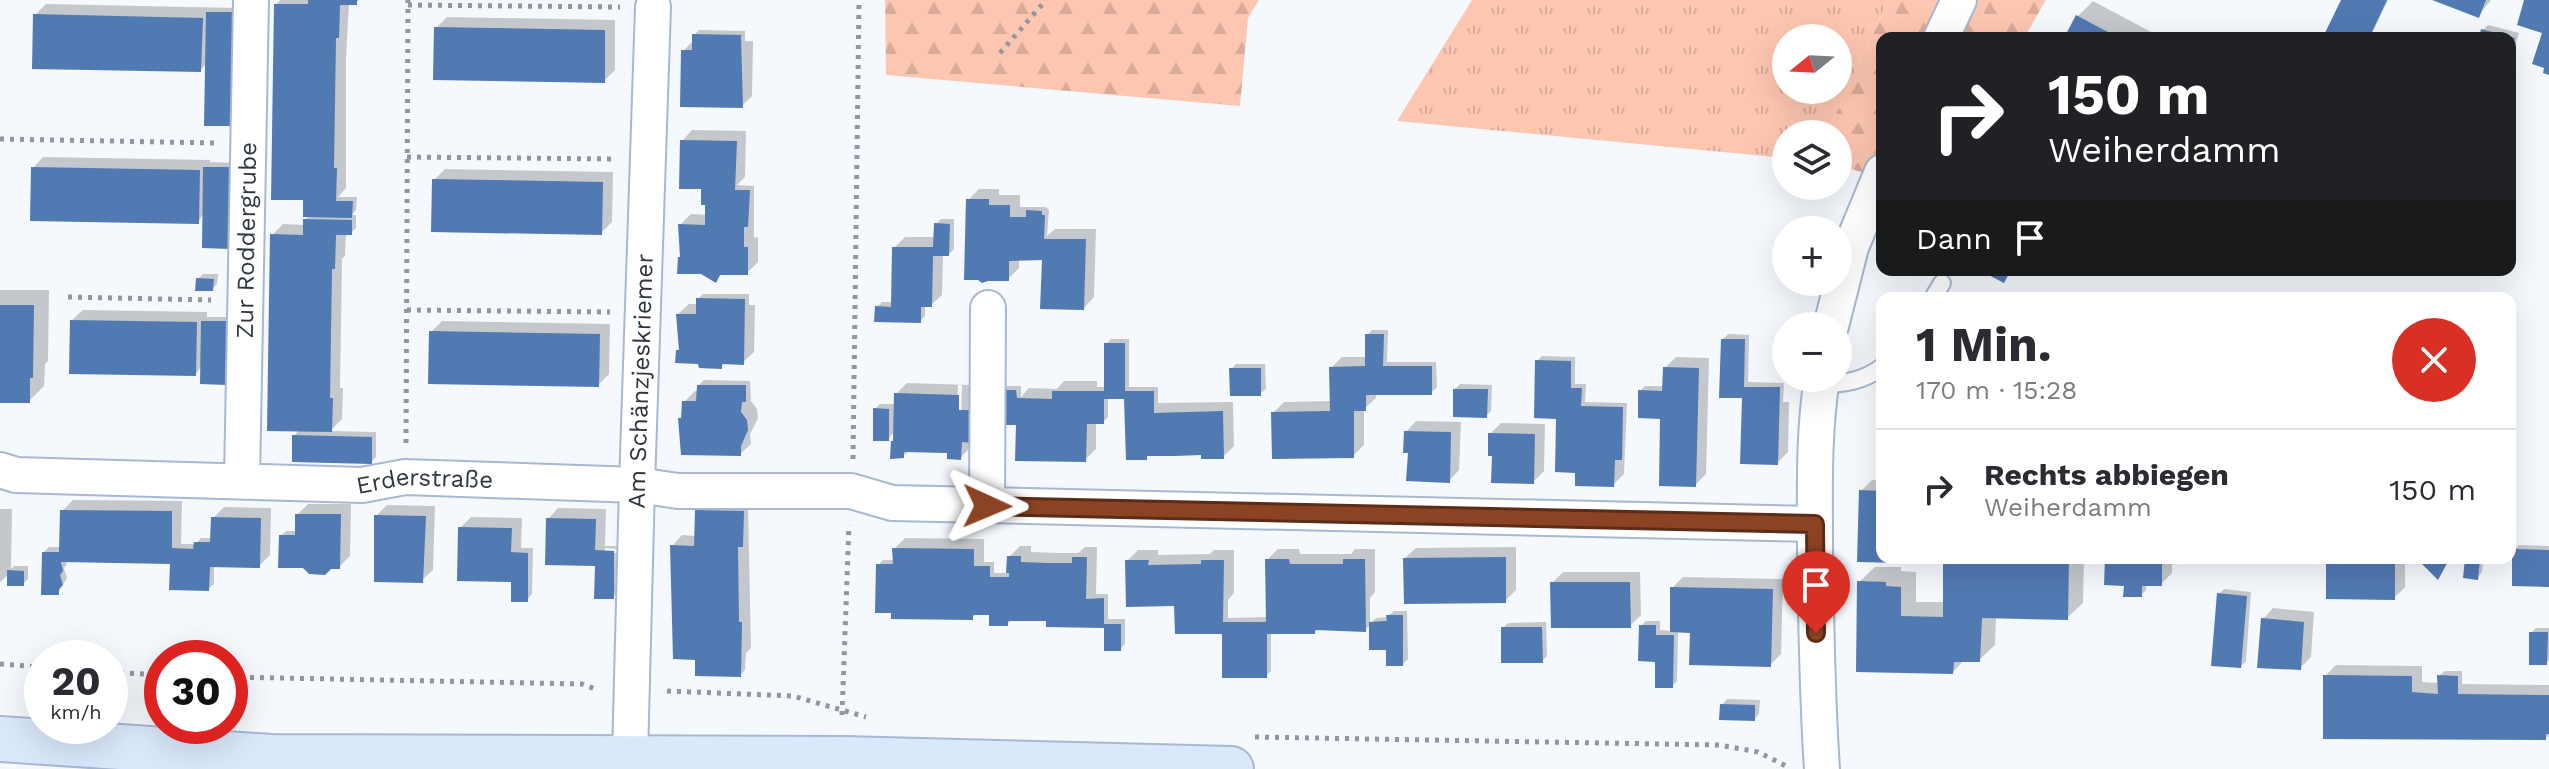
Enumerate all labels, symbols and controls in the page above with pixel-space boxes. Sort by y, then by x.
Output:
north arrow [1772,24,1852,104]
map controls [1772,24,1852,392]
text: 150 m [2048,62,2210,128]
icon: right [1916,64,2020,168]
button: layers [1772,120,1852,200]
text: Weiherdamm [2048,129,2280,171]
street label: Zur Roddergrube [231,142,262,338]
button: + [1772,216,1852,296]
icon: arrive [2008,216,2052,260]
text: Dann [1916,221,1992,256]
street label: Am Schänzjeskriemer [622,253,659,509]
button: − [1772,312,1852,392]
text: 1 Min. [1916,316,2052,373]
button: close [2392,318,2476,402]
text: 170 m · 15:28 [1916,375,2077,405]
text: Rechts abbiegen [1984,457,2229,492]
street label: Erderstraße [354,462,493,500]
position arrow [945,464,1029,548]
icon: right [1916,467,1960,511]
text: 150 m [2389,472,2476,507]
text: Weiherdamm [1984,492,2152,522]
pin [1782,551,1850,633]
icon: arrive [1794,563,1838,607]
speed limit sign: 30 [144,640,248,744]
text: 20 [51,658,101,705]
text: km/h [50,700,102,724]

